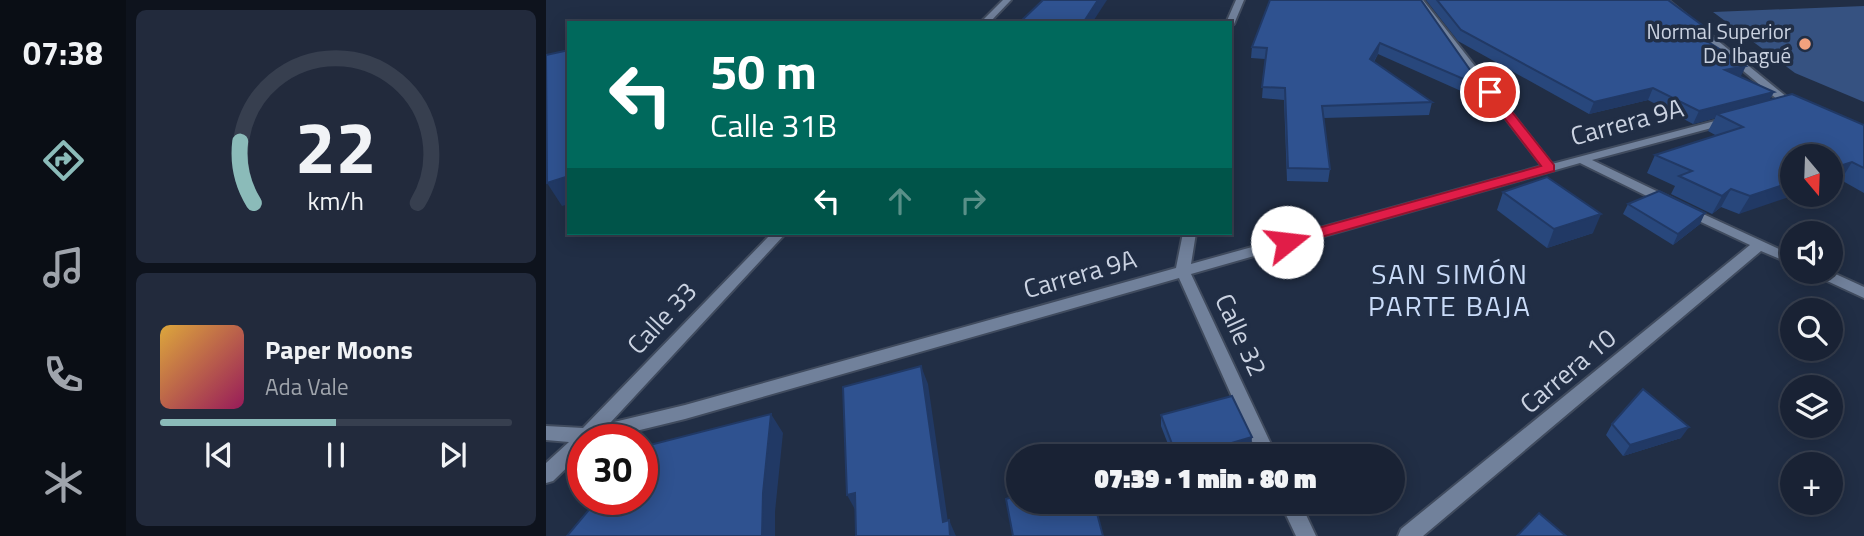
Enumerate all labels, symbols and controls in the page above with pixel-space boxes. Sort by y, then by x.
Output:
place label: Normal Superior De Ibagué [1647,15,1791,71]
text: 07:38 [23,29,103,77]
text: 50 m [710,33,817,108]
marker: Normal Superior De Ibagué [1797,36,1813,52]
icon: left [595,49,686,140]
pin [1460,62,1520,122]
icon: arrive [1471,73,1509,111]
street label: Carrera 9A [1566,88,1688,155]
text: 22 [295,91,377,201]
text: Calle 31B [710,101,837,149]
icon: directions [39,136,88,185]
north arrow [1780,144,1843,206]
map controls [1780,144,1843,515]
text: km/h [308,181,364,219]
icon: left [808,182,846,220]
icon: ahead [881,182,919,220]
icon: right [954,182,992,220]
position arrow [1250,205,1324,279]
button: sound [1780,221,1843,284]
street label: Carrera 9A [1019,239,1141,308]
icon: music [39,243,88,292]
district label: SAN SIMÓN PARTE BAJA [1368,252,1532,327]
street label: Calle 33 [618,272,706,363]
street label: Calle 32 [1205,287,1278,383]
button: search [1780,298,1843,361]
street label: Carrera 10 [1511,319,1624,422]
text: Paper Moons [265,330,413,369]
icon: phone [39,350,88,399]
text: Ada Vale [265,369,349,404]
button: layers [1780,375,1843,438]
speed limit sign: 30 [567,424,658,515]
icon: previous [200,436,238,474]
icon: pause [317,436,355,474]
icon: next [434,436,472,474]
button: + [1780,452,1843,515]
icon: climate [39,458,88,507]
text: 07:39 · 1 min · 80 m [1095,459,1317,498]

